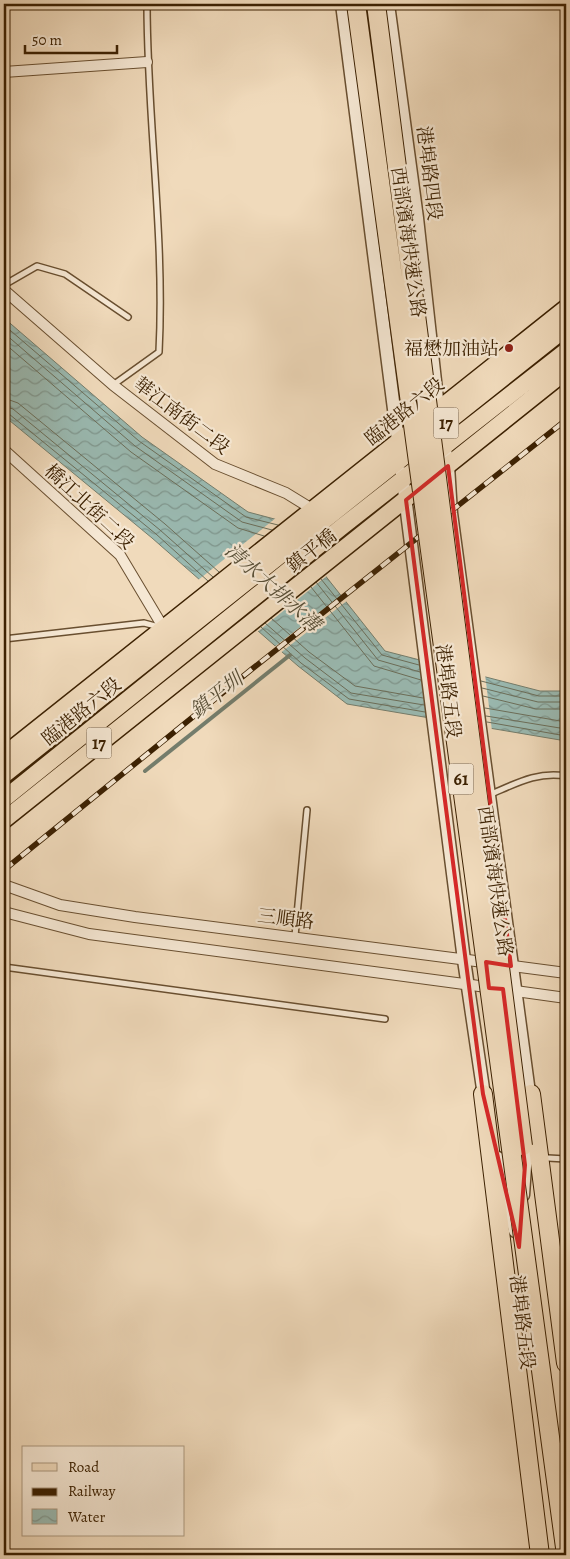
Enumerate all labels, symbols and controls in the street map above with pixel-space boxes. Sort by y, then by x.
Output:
scale bar [25,22,118,54]
text: 50 m [32,30,62,50]
street label: 港埠路四段 [410,124,448,222]
street label: 西部濱海快速公路 [385,165,431,319]
place label: 福懋加油站 [404,336,499,362]
marker: 福懋加油站 [503,342,515,354]
street label: 華江南街二段 [128,371,235,460]
street label: 臨港路六段 [360,372,450,452]
road number: 17 [434,408,458,438]
street label: 橋江北街二段 [39,458,140,555]
street label: 鎮平橋 [281,523,342,579]
water label: 清水大排水溝 [219,537,329,640]
street label: 港埠路五段 [429,642,467,740]
water label: 鎮平圳 [184,664,251,725]
street label: 臨港路六段 [37,672,127,752]
road number: 17 [86,728,112,758]
road number: 61 [448,764,474,794]
street label: 西部濱海快速公路 [472,804,518,958]
street label: 三順路 [256,903,316,935]
street label: 港埠路五段 [503,1273,541,1371]
legend [22,1446,185,1536]
text: Road [68,1457,100,1477]
text: Railway [68,1481,116,1501]
text: Water [67,1507,105,1527]

